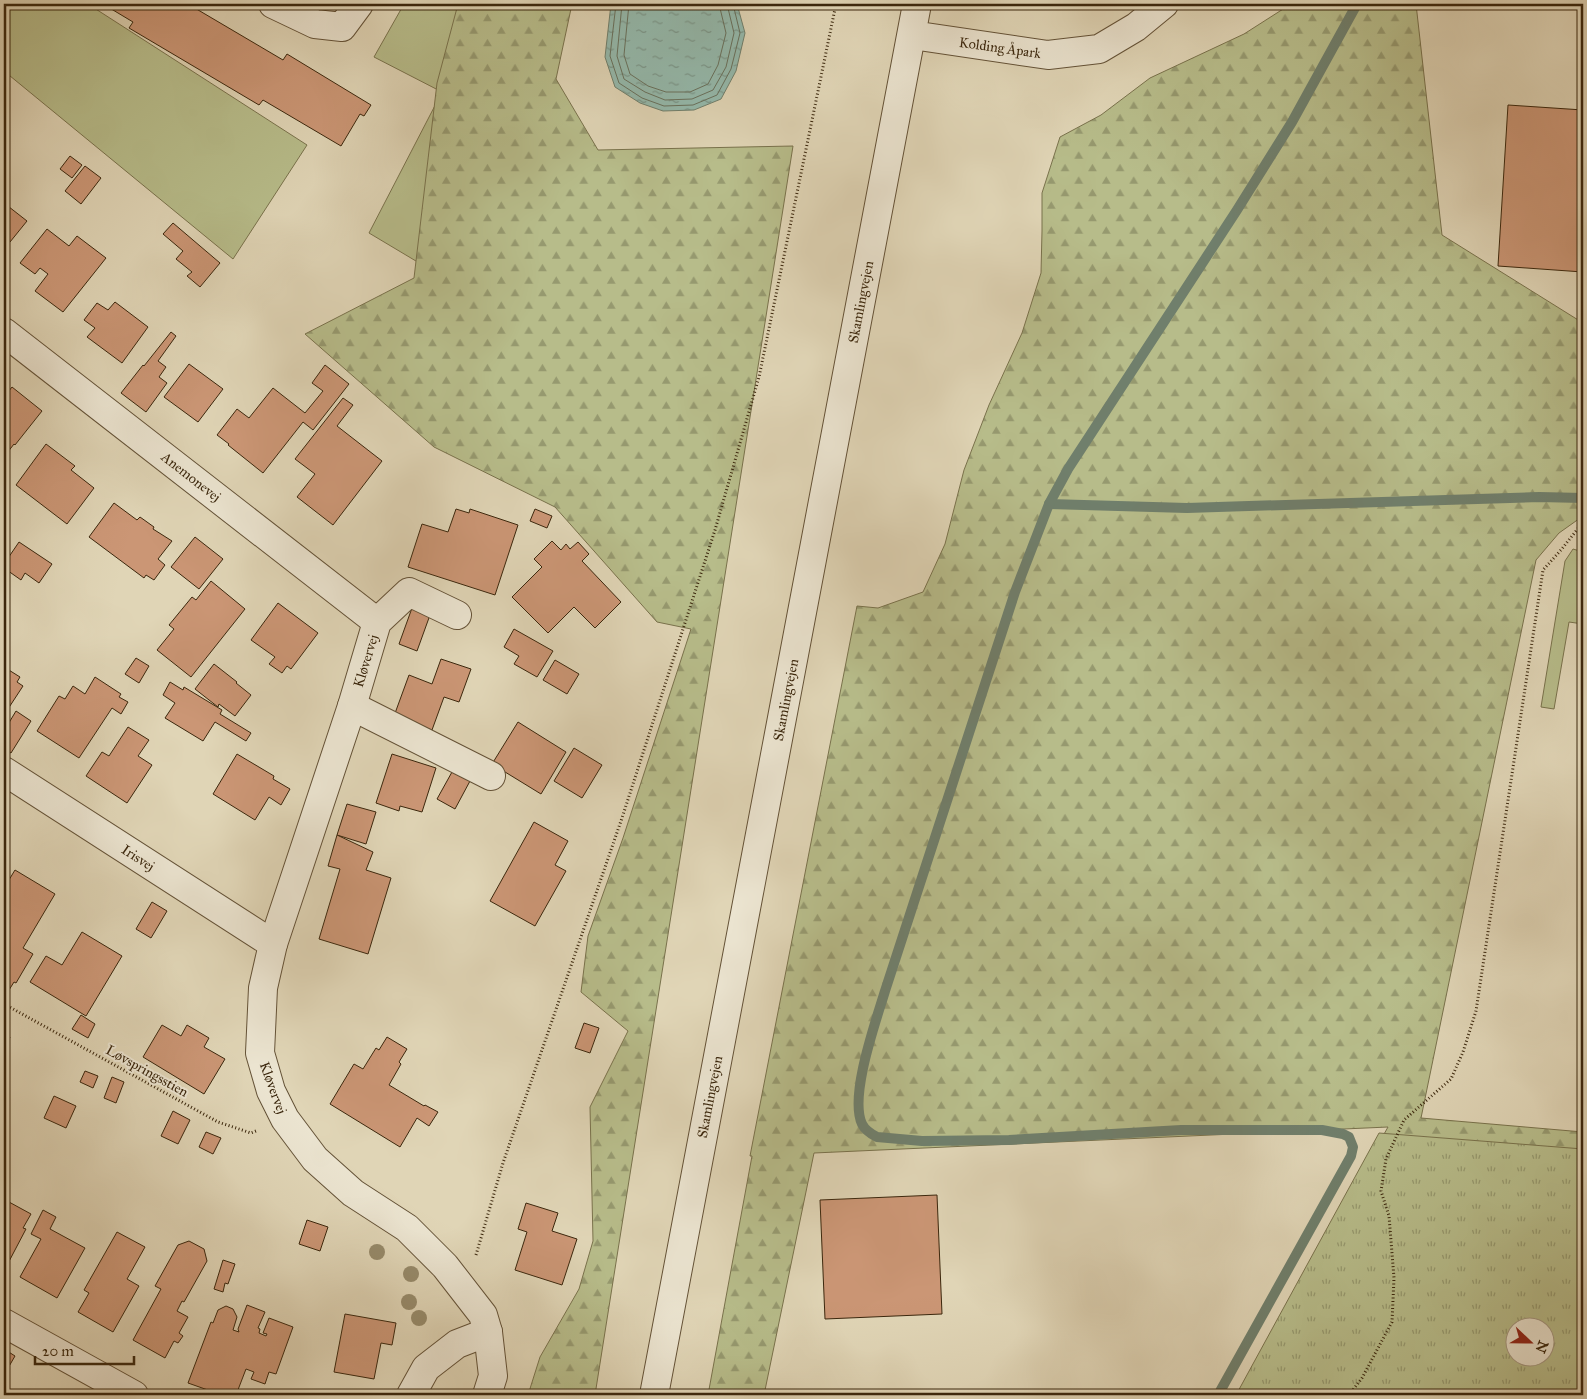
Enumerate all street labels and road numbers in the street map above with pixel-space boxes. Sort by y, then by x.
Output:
street label: Kolding Åpark [958,33,1043,62]
street label: Skamlingvejen [845,259,877,345]
street label: Anemonevej [157,448,224,506]
street label: Kløvervej [350,633,382,689]
street label: Skamlingvejen [770,657,802,743]
street label: Irisvej [118,841,158,875]
street label: Løvspringsstien [103,1041,192,1101]
street label: Skamlingvejen [694,1054,726,1140]
street label: Kløvervej [256,1060,290,1116]

